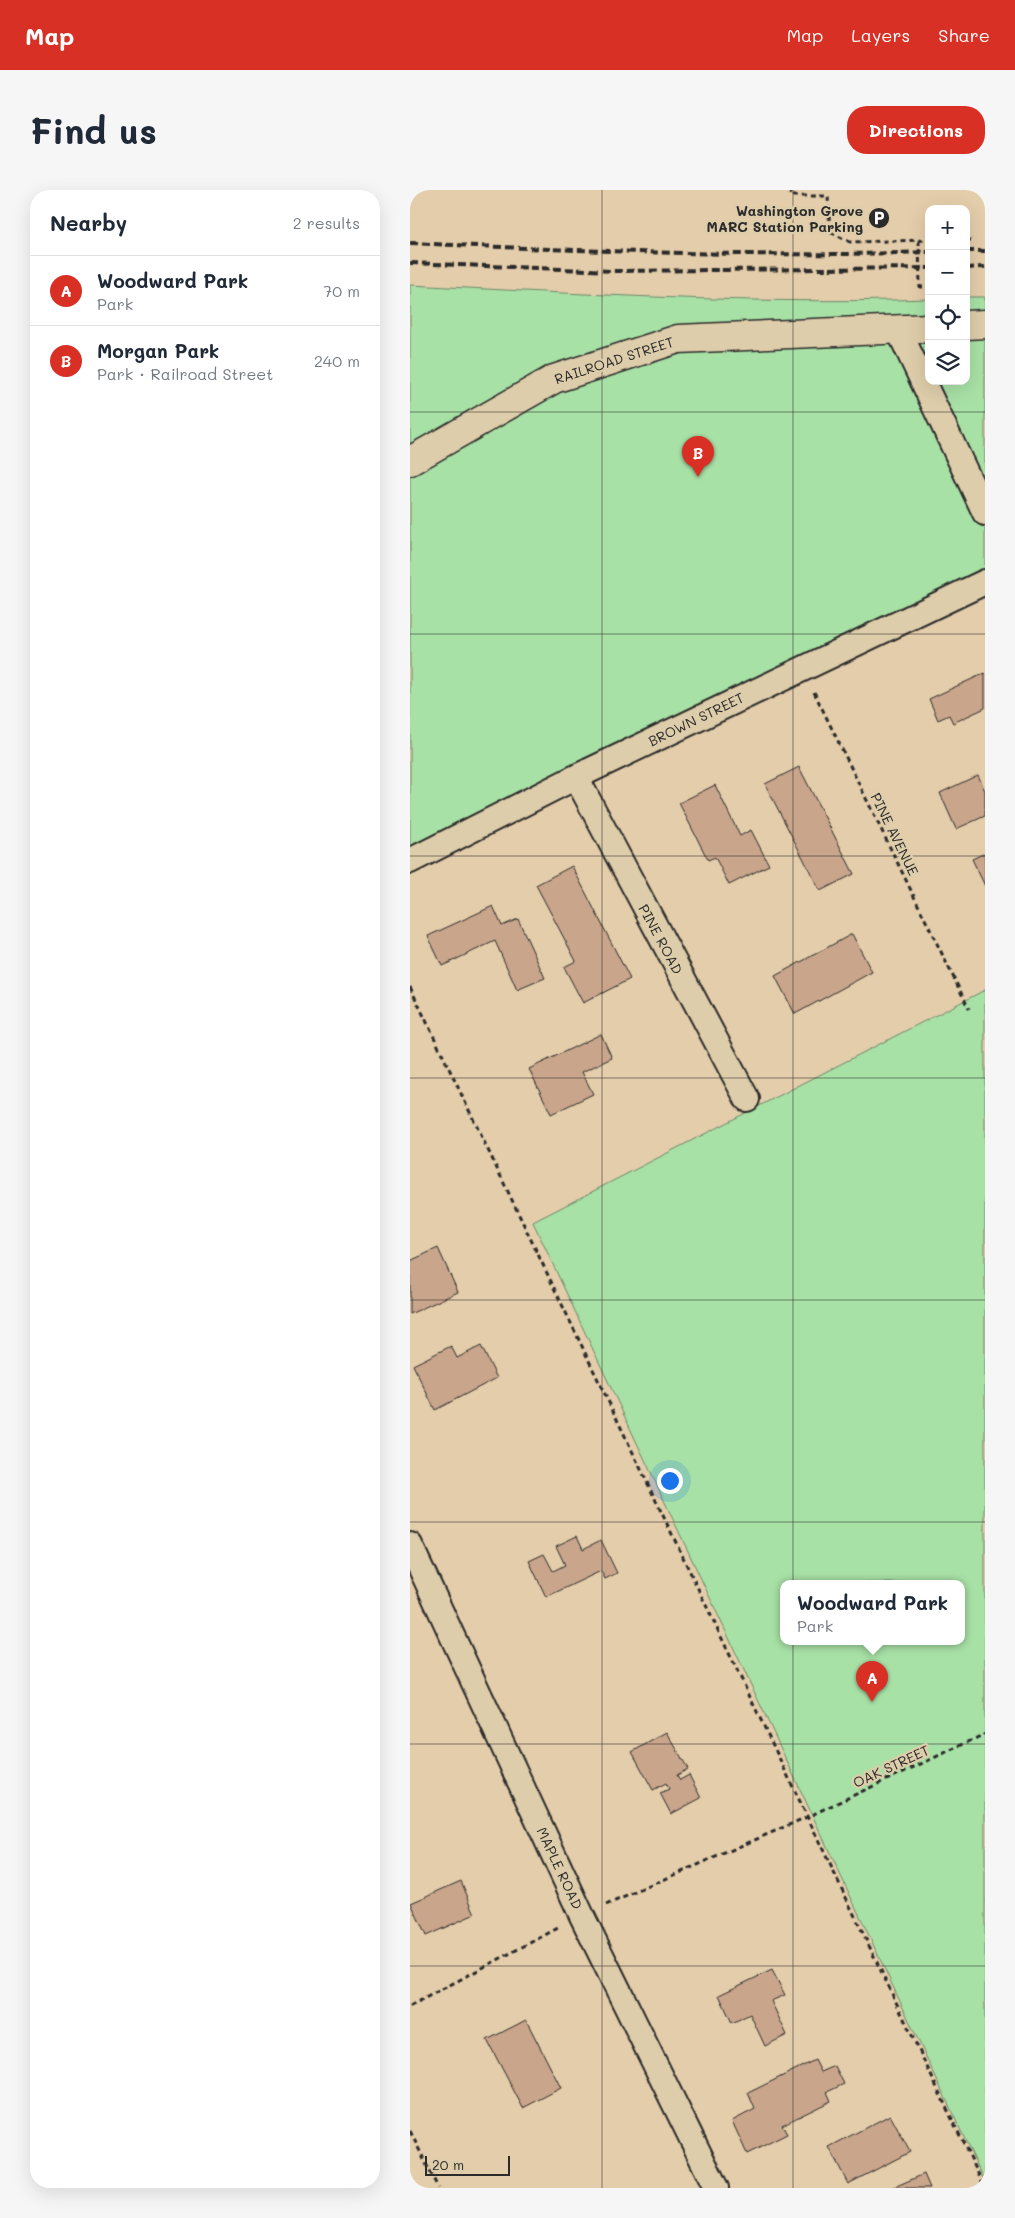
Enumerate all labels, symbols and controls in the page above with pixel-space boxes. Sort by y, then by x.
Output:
text: Map [25,20,74,51]
text: Map [787,23,823,47]
text: Layers [851,23,910,47]
text: Share [938,23,990,47]
button: Directions [847,106,985,154]
text: Find us [30,107,157,153]
place label: Washington Grove MARC Station Parking [707,201,863,236]
map controls [925,205,970,385]
button: + [925,205,970,250]
parking icon: Washington Grove MARC Station Parking [867,206,891,230]
text: Nearby [50,209,127,236]
text: 2 results [293,212,360,233]
button: − [925,250,970,295]
text: Woodward Park [97,268,248,293]
text: A [60,280,72,301]
text: 70 m [323,280,360,301]
text: Park [97,293,133,314]
button: locate [925,295,970,340]
street label: RAILROAD STREET [552,332,676,388]
text: Morgan Park [97,338,219,363]
button: layers [925,340,970,385]
text: B [61,350,71,371]
text: 240 m [314,350,360,371]
text: Park · Railroad Street [97,363,273,384]
pin: B [682,436,714,477]
street label: BROWN STREET [645,688,747,750]
street label: PINE AVENUE [867,789,923,879]
street label: PINE ROAD [635,901,687,977]
your location [657,1468,683,1494]
popup [780,1580,965,1645]
text: Woodward Park [797,1590,948,1615]
text: Park [797,1615,833,1636]
pin: A [856,1661,888,1702]
street label: OAK STREET [850,1740,932,1792]
street label: MAPLE ROAD [533,1824,587,1912]
scale bar [425,2153,510,2176]
text: 20 m [432,2155,464,2174]

